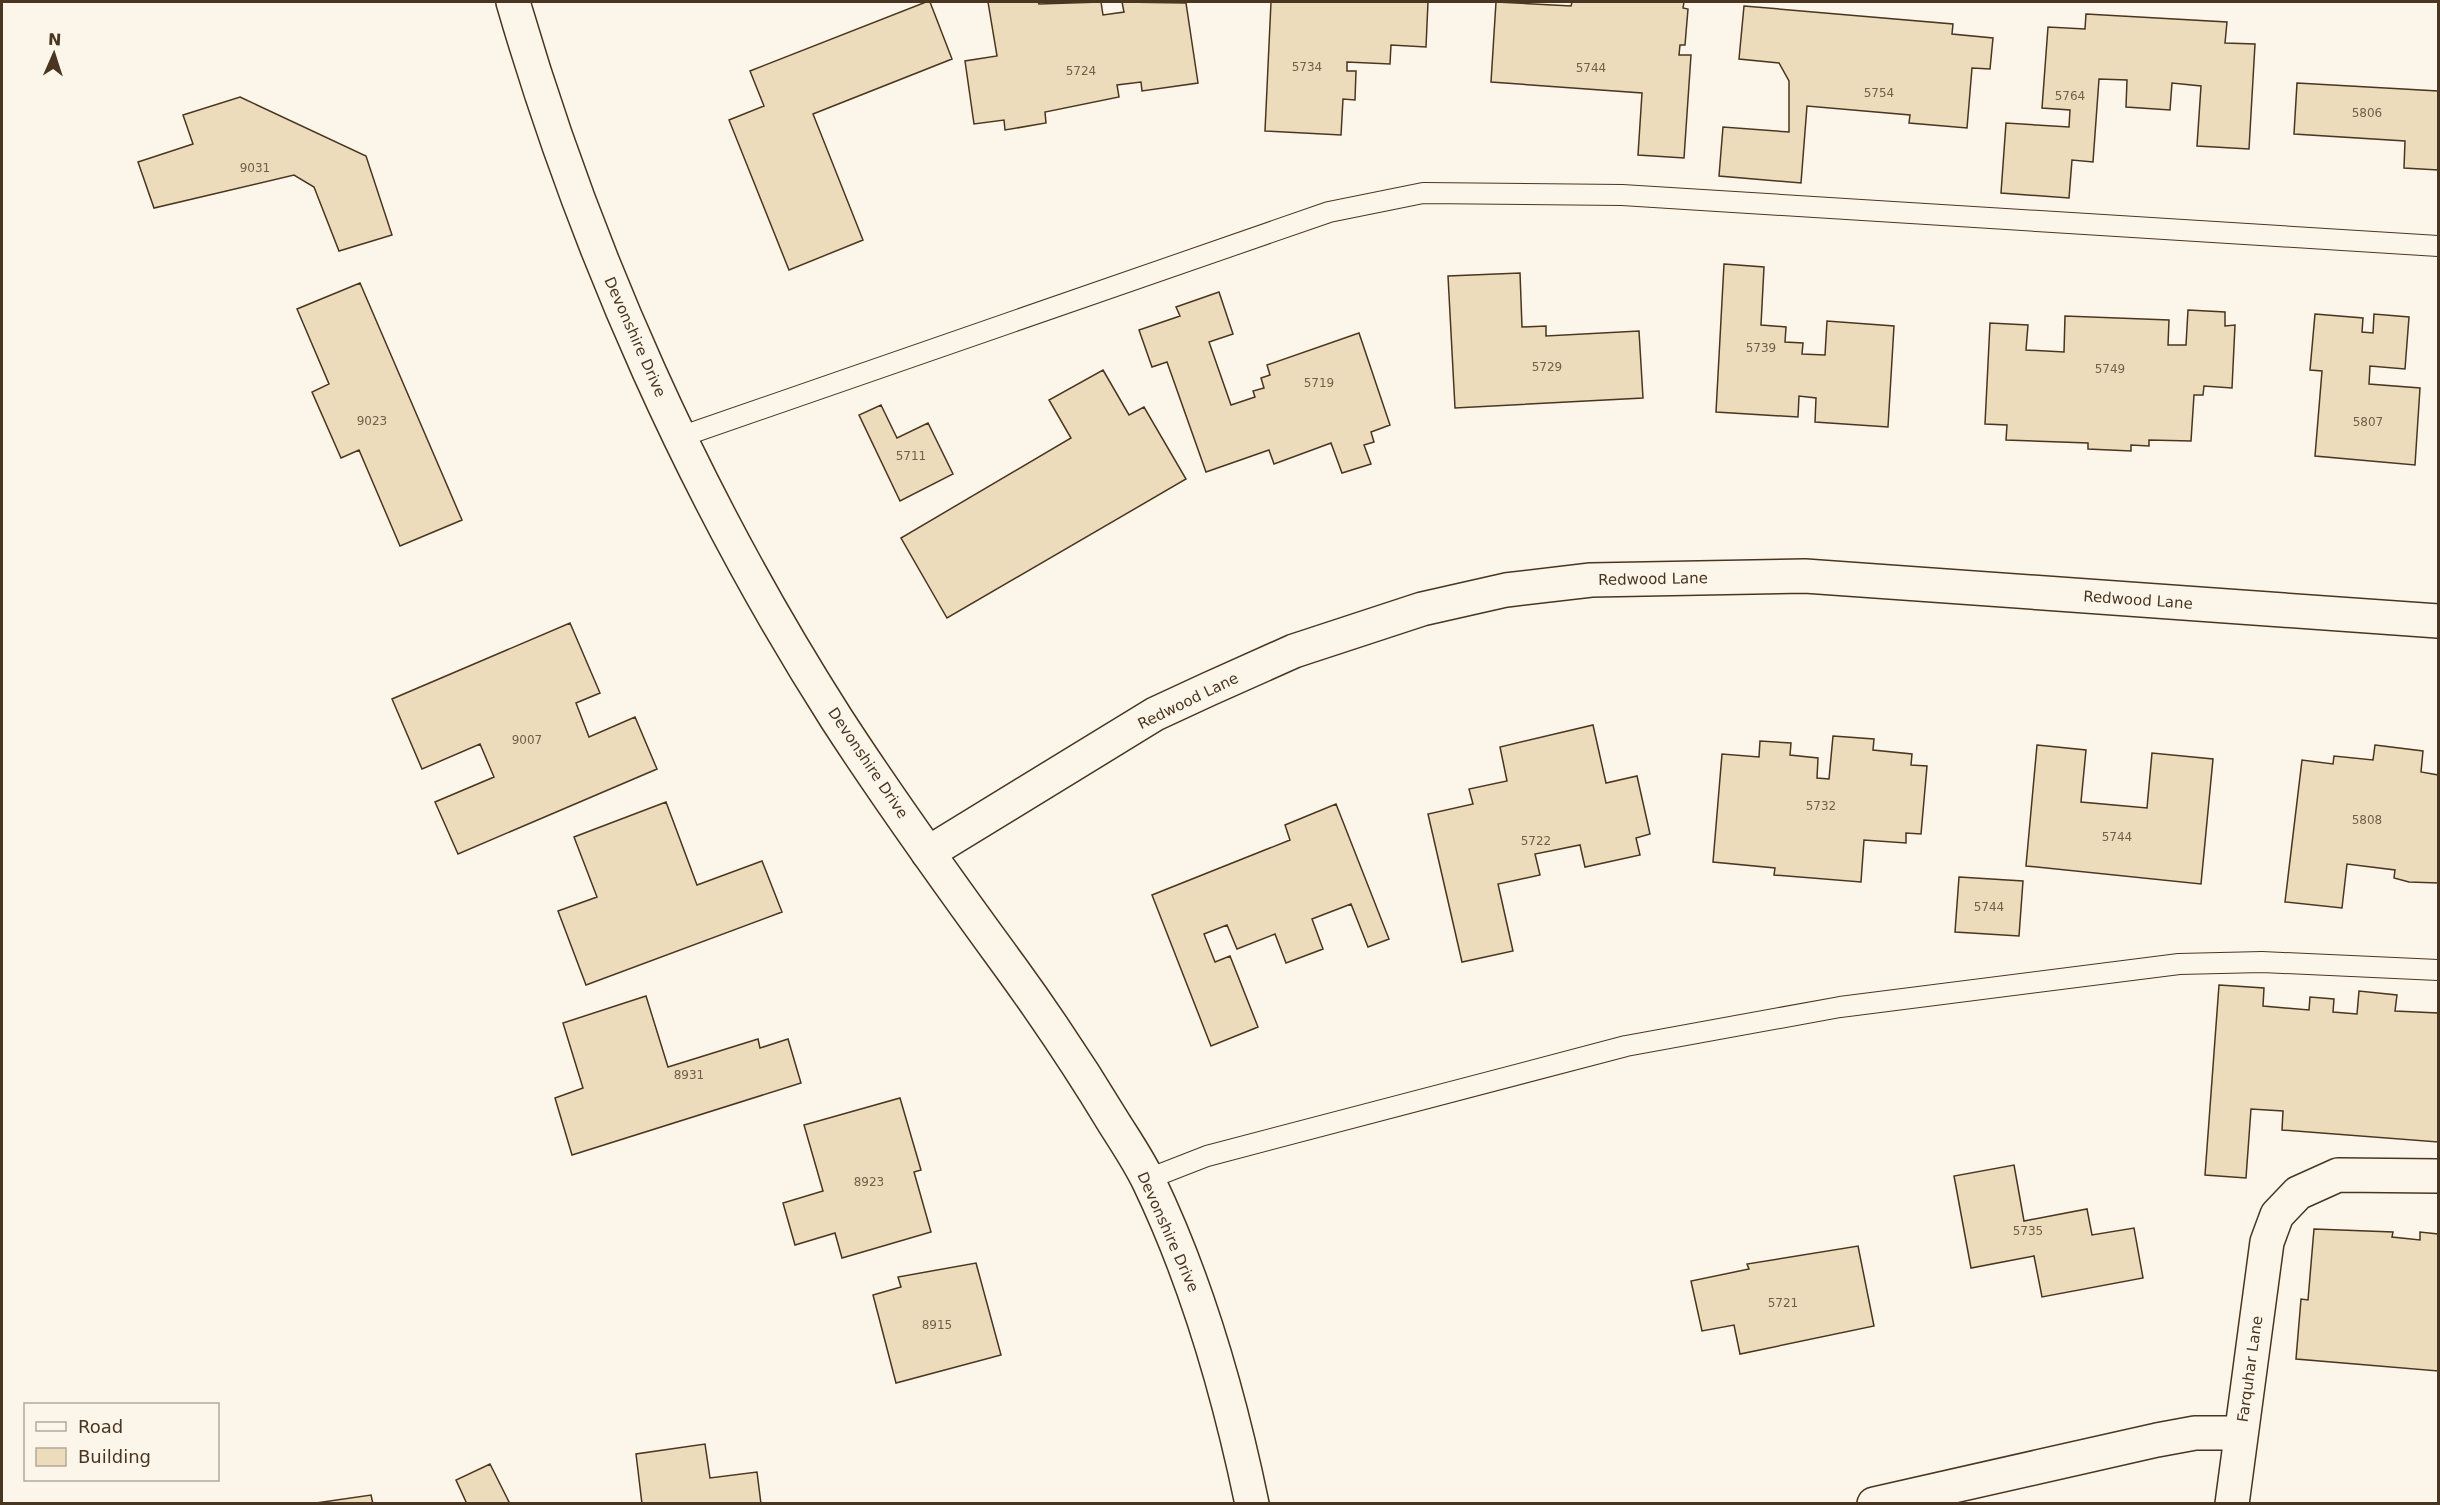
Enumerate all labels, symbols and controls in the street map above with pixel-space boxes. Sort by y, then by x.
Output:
north arrow [24,24,84,84]
text: N [48,30,62,49]
house number: 5734 [1292,60,1322,74]
house number: 5744 [1576,61,1606,75]
house number: 5724 [1066,64,1096,78]
house number: 5754 [1864,86,1894,100]
house number: 5764 [2055,89,2085,103]
house number: 5806 [2352,106,2382,120]
house number: 9031 [240,161,270,175]
street label: Devonshire Drive [600,274,670,400]
house number: 5739 [1746,341,1776,355]
house number: 5729 [1532,360,1562,374]
house number: 5749 [2095,362,2125,376]
house number: 5719 [1304,376,1334,390]
house number: 9023 [357,414,387,428]
house number: 5807 [2353,415,2383,429]
house number: 5711 [896,449,926,463]
street label: Redwood Lane [1598,569,1708,589]
street label: Redwood Lane [2083,587,2193,613]
street label: Redwood Lane [1135,669,1241,733]
street label: Devonshire Drive [824,704,912,822]
house number: 9007 [512,733,542,747]
house number: 5732 [1806,799,1836,813]
house number: 5808 [2352,813,2382,827]
house number: 5744 [2102,830,2132,844]
house number: 5722 [1521,834,1551,848]
house number: 5744 [1974,900,2004,914]
house number: 8931 [674,1068,704,1082]
street label: Devonshire Drive [1133,1169,1203,1295]
house number: 8923 [854,1175,884,1189]
house number: 5735 [2013,1224,2043,1238]
house number: 5721 [1768,1296,1798,1310]
street label: Farquhar Lane [2234,1315,2266,1423]
house number: 8915 [922,1318,952,1332]
legend [24,1403,219,1481]
text: Road [78,1416,123,1437]
text: Building [78,1446,151,1467]

